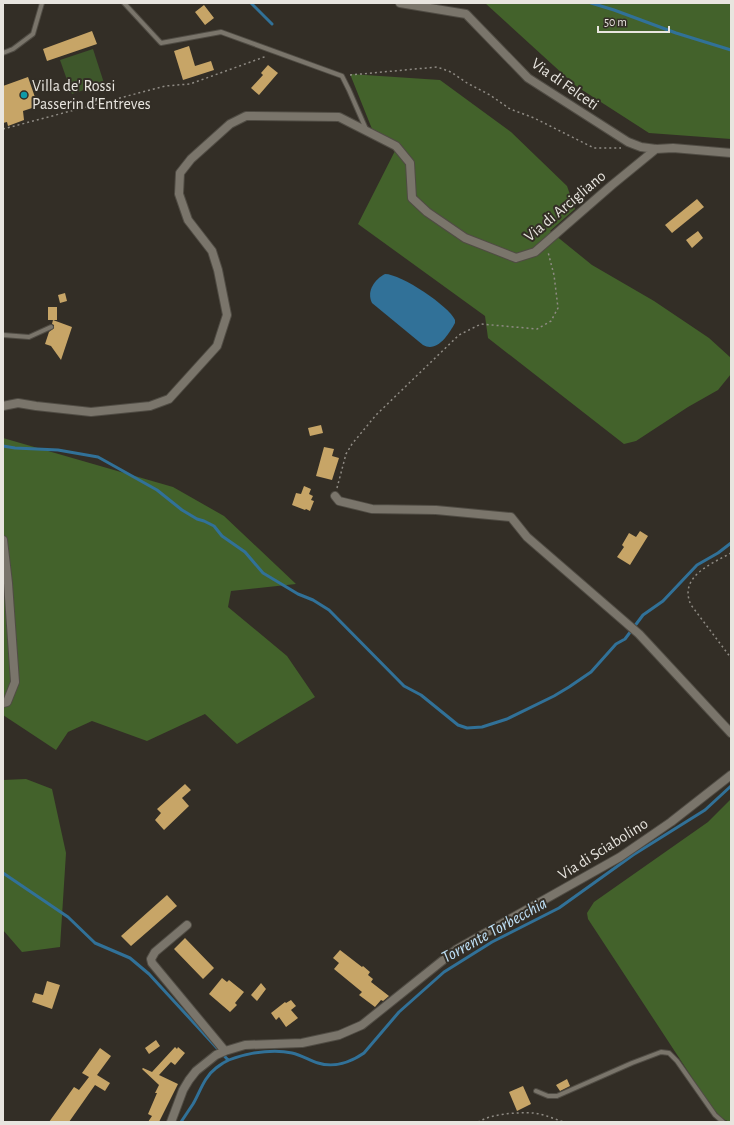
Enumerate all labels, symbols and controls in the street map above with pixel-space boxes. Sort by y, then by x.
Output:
scale bar [598,8,669,34]
text: 50 m [604,16,627,28]
street label: Via di Felceti [528,55,602,113]
place label: Villa de' Rossi Passerin d'Entreves [32,78,151,112]
marker: Villa de' Rossi Passerin d'Entreves [19,90,29,100]
street label: Via di Arcigliano [521,167,609,245]
street label: Via di Sciabolino [555,815,651,883]
water label: Torrente Torbecchia [439,894,549,966]

